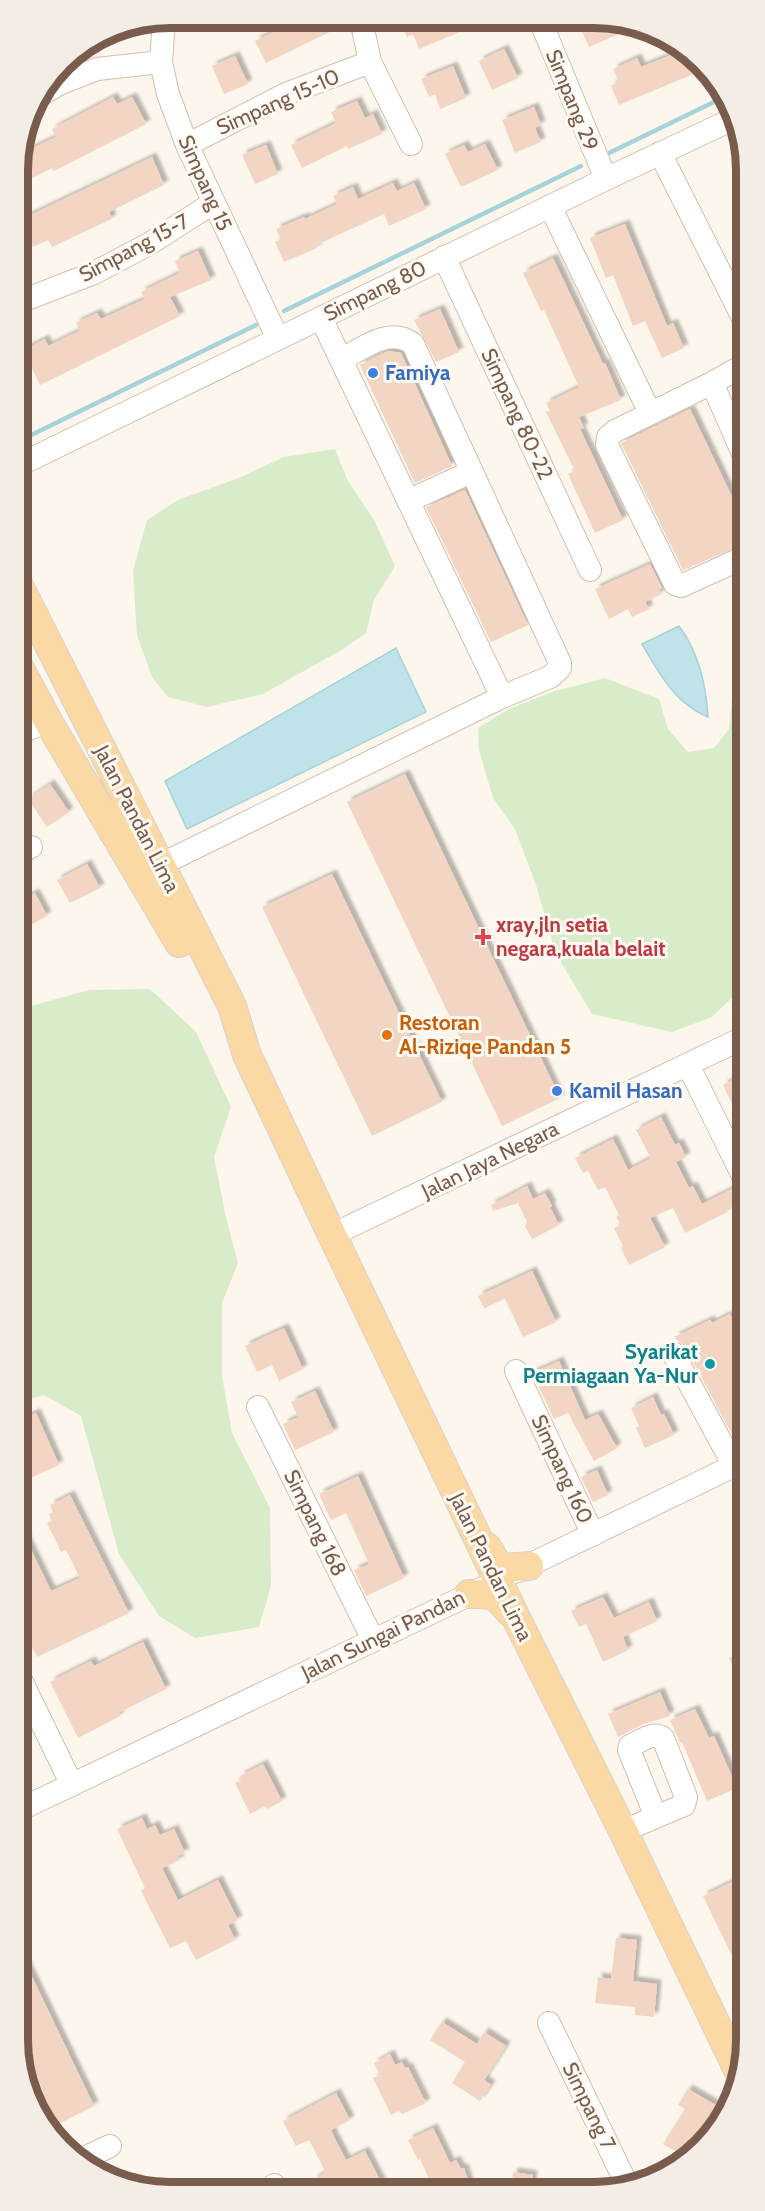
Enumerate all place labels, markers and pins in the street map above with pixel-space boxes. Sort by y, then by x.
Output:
place label: Famiya [385,360,451,385]
marker: Famiya [366,366,380,380]
place label: xray,jln setia negara,kuala belait [496,912,666,961]
marker: xray,jln setia negara,kuala belait [474,928,492,946]
place label: Restoran Al-Riziqe Pandan 5 [399,1010,571,1059]
marker: Restoran Al-Riziqe Pandan 5 [380,1028,394,1042]
place label: Kamil Hasan [569,1078,683,1103]
marker: Kamil Hasan [550,1084,564,1098]
place label: Syarikat Permiagaan Ya-Nur [523,1339,698,1388]
marker: Syarikat Permiagaan Ya-Nur [703,1357,717,1371]

